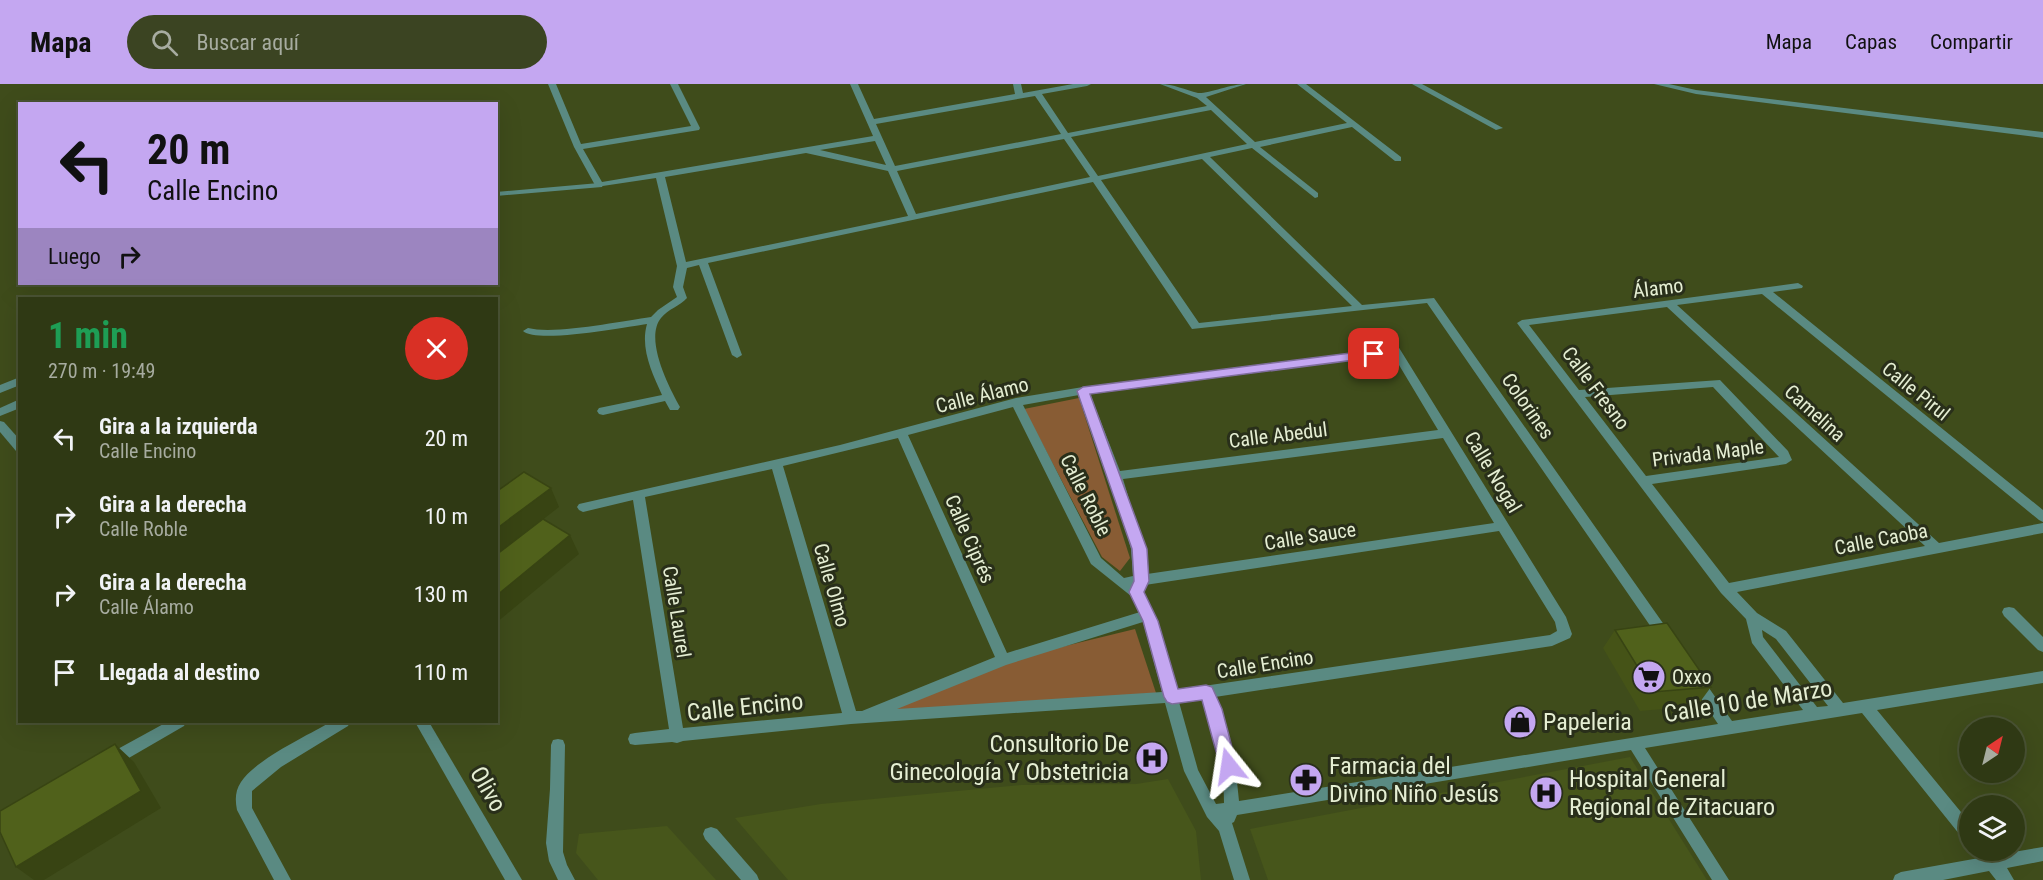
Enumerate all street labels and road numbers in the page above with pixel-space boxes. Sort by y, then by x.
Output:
street label: Álamo [1631,273,1685,303]
street label: Calle Fresno [1557,342,1635,434]
street label: Calle Pirul [1877,356,1955,426]
street label: Colorines [1497,368,1559,444]
street label: Calle Álamo [933,372,1031,418]
street label: Camelina [1780,379,1850,447]
street label: Calle Abedul [1227,417,1329,453]
street label: Calle Nogal [1459,427,1527,517]
street label: Privada Maple [1651,434,1765,472]
street label: Calle Roble [1055,450,1117,540]
street label: Calle Ciprés [940,491,1000,587]
street label: Calle Sauce [1263,517,1357,555]
street label: Calle Caoba [1832,518,1930,560]
street label: Calle Olmo [809,540,855,630]
street label: Calle Laurel [658,564,696,660]
street label: Calle Encino [1215,645,1315,683]
street label: Calle 10 de Marzo [1662,674,1834,728]
street label: Calle Encino [686,687,804,727]
street label: Olivo [464,761,512,817]

